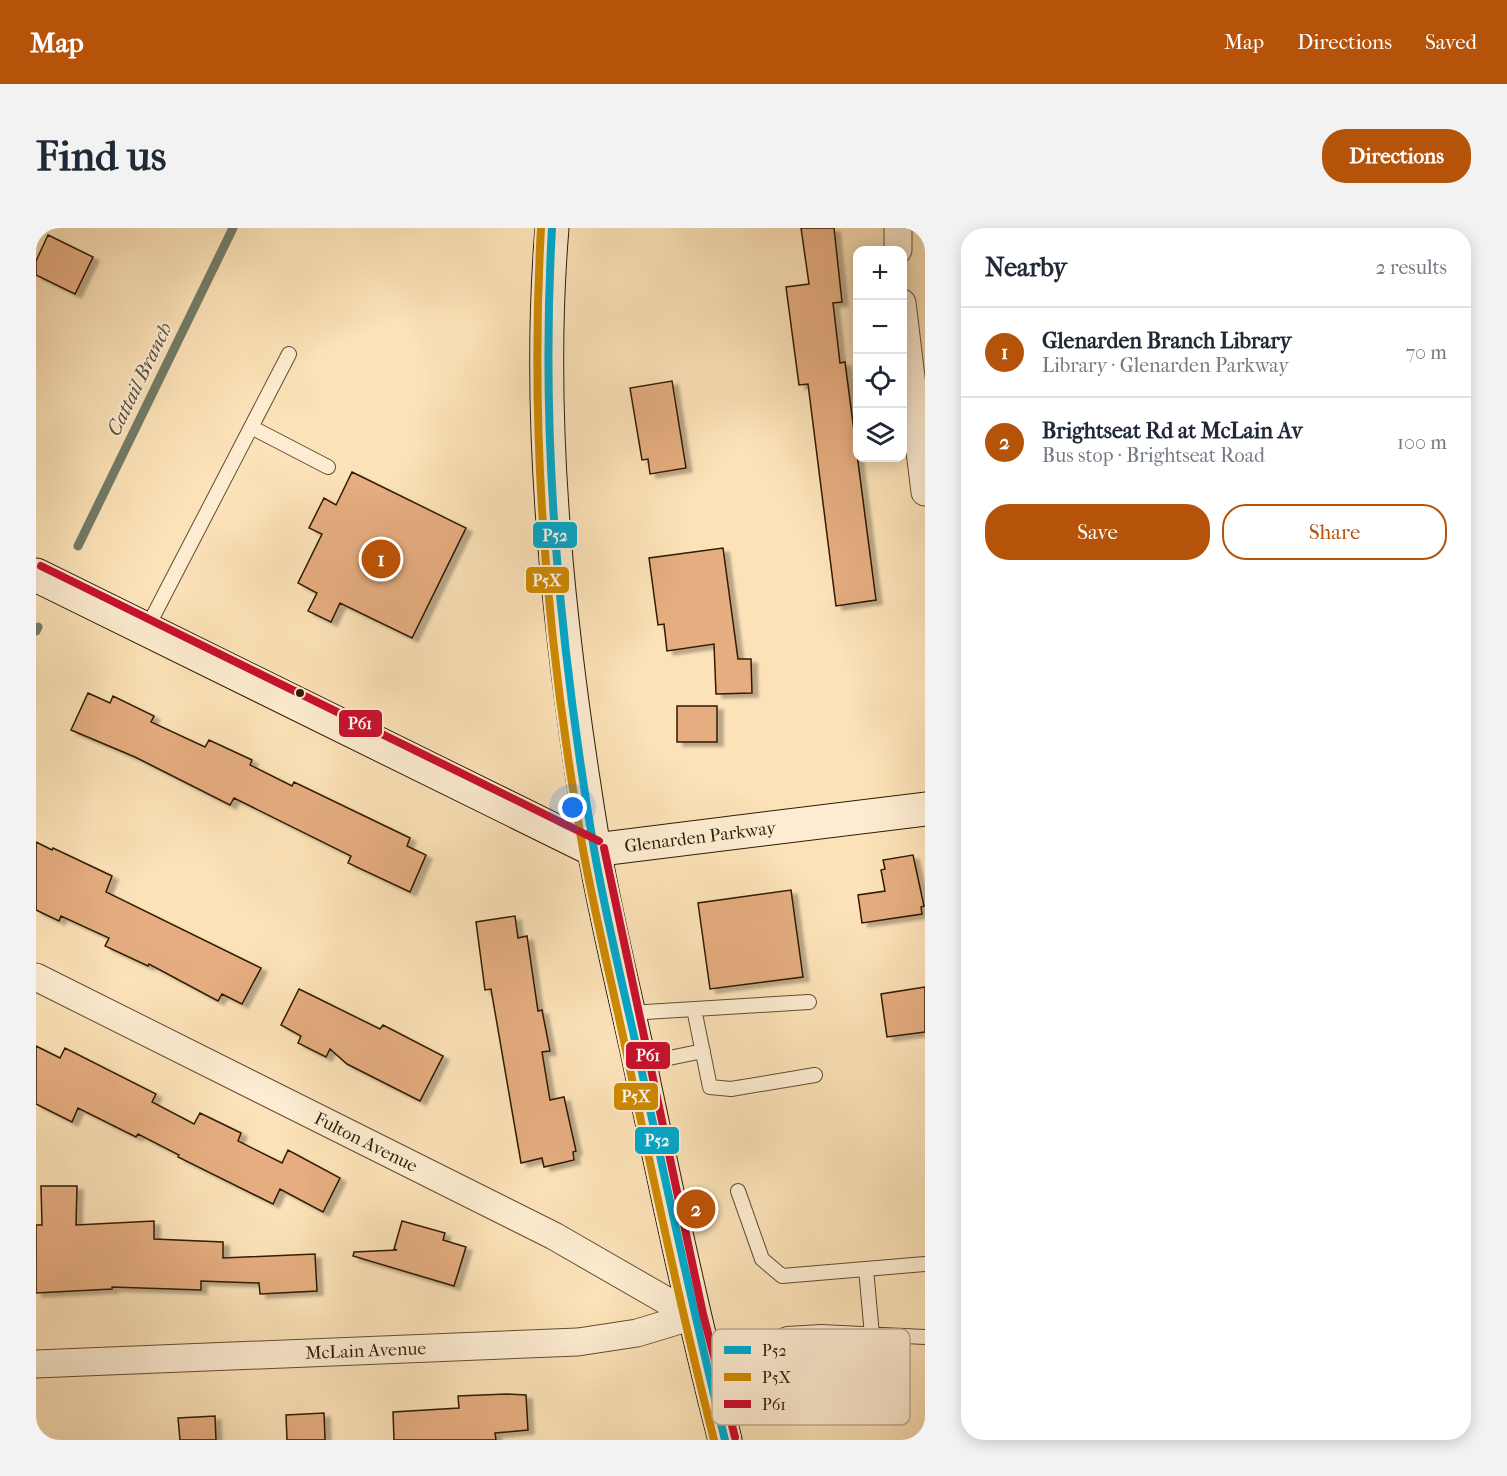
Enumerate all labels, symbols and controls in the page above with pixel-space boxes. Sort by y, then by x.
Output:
text: Map [30,26,84,59]
text: Map [1224,30,1264,54]
text: Directions [1297,30,1392,54]
text: Saved [1425,30,1477,54]
button: Directions [1322,129,1471,183]
text: Find us [36,132,166,181]
map controls [853,246,907,462]
button: + [853,246,907,300]
text: Nearby [985,252,1067,283]
text: 2 results [1376,256,1447,279]
button: − [853,300,907,354]
water label: Cattail Branch [102,319,177,440]
text: Glenarden Branch Library [1042,328,1292,354]
text: 1 [1001,341,1008,364]
text: 70 m [1405,341,1447,364]
button: locate [853,354,907,408]
text: Library · Glenarden Parkway [1042,354,1289,377]
button: layers [853,408,907,462]
text: Brightseat Rd at McLain Av [1042,418,1303,444]
text: 2 [999,431,1010,454]
text: 100 m [1397,431,1447,454]
text: Bus stop · Brightseat Road [1042,444,1265,467]
button: Save [985,504,1210,560]
button: Share [1222,504,1447,560]
line badge: P52 [532,521,578,549]
text: P52 [543,526,567,545]
pin: 1 [362,536,400,582]
line badge: P5X [525,566,570,594]
text: P5X [532,571,562,590]
unlabelled marker [294,687,306,699]
line badge: P61 [338,709,383,738]
text: P61 [348,714,372,733]
your location [558,793,587,822]
street label: Glenarden Parkway [623,817,778,857]
line badge: P61 [625,1041,671,1070]
text: P61 [636,1046,660,1065]
line badge: P5X [613,1082,659,1111]
text: P5X [621,1087,651,1106]
street label: Fulton Avenue [311,1108,421,1177]
line badge: P52 [634,1126,680,1155]
text: P52 [645,1131,669,1150]
pin: 2 [676,1186,716,1232]
legend [712,1329,910,1425]
street label: McLain Avenue [305,1338,427,1364]
text: P52 [762,1341,787,1360]
text: P5X [762,1368,792,1387]
text: P61 [762,1395,786,1414]

